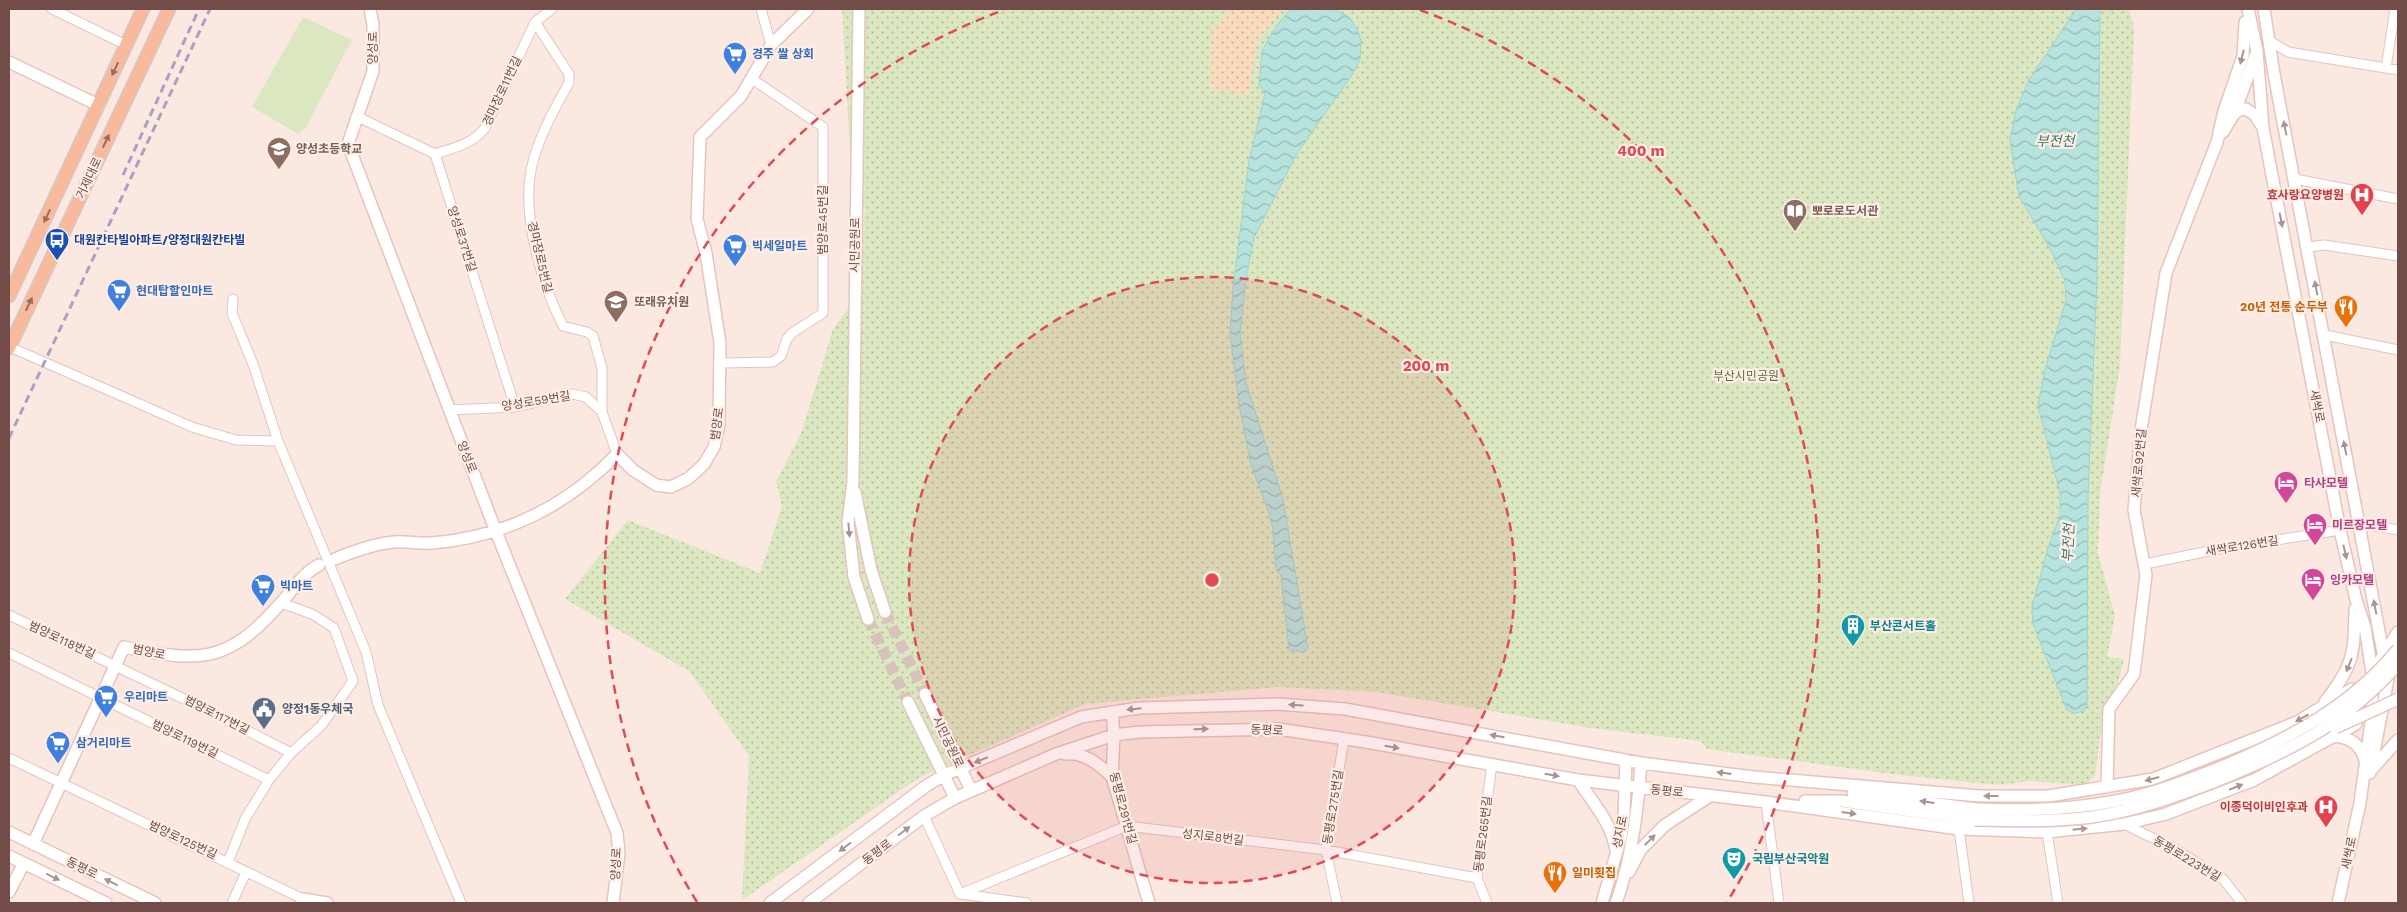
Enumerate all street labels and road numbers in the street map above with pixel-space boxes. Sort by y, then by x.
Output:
street label: 양성로 [366,31,380,65]
street label: 경마장로11번길 [480,54,524,128]
street label: 거제대로 [73,155,105,201]
street label: 범양로45번길 [816,185,830,255]
street label: 양성로37번길 [445,204,479,274]
street label: 시민공원로 [848,217,862,273]
street label: 경마장로5번길 [525,220,555,294]
street label: 새싹로 [2307,388,2327,424]
street label: 양성로59번길 [501,389,571,413]
street label: 범양로 [708,407,726,441]
street label: 새싹로92번길 [2129,428,2149,498]
street label: 양성로 [455,439,479,475]
street label: 새싹로126번길 [2204,533,2280,559]
street label: 범양로118번길 [26,618,98,662]
street label: 범양로 [131,642,167,662]
street label: 범양로117번길 [182,693,252,737]
street label: 시민공원로 [930,714,966,770]
street label: 범양로119번길 [150,717,220,761]
street label: 동평로 [1250,722,1284,738]
street label: 동평로275번길 [1320,769,1346,845]
street label: 동평로291번길 [1107,770,1139,846]
street label: 동평로 [1650,782,1684,800]
street label: 동평로265번길 [1471,795,1495,873]
street label: 성지로 [1610,814,1630,850]
street label: 범양로125번길 [147,818,219,862]
street label: 성지로8번길 [1181,826,1245,848]
street label: 동평로223번길 [2151,833,2223,885]
street label: 새싹로 [2339,835,2359,871]
street label: 동평로 [860,836,894,868]
street label: 양성로 [608,847,624,881]
street label: 동평로 [64,854,100,882]

